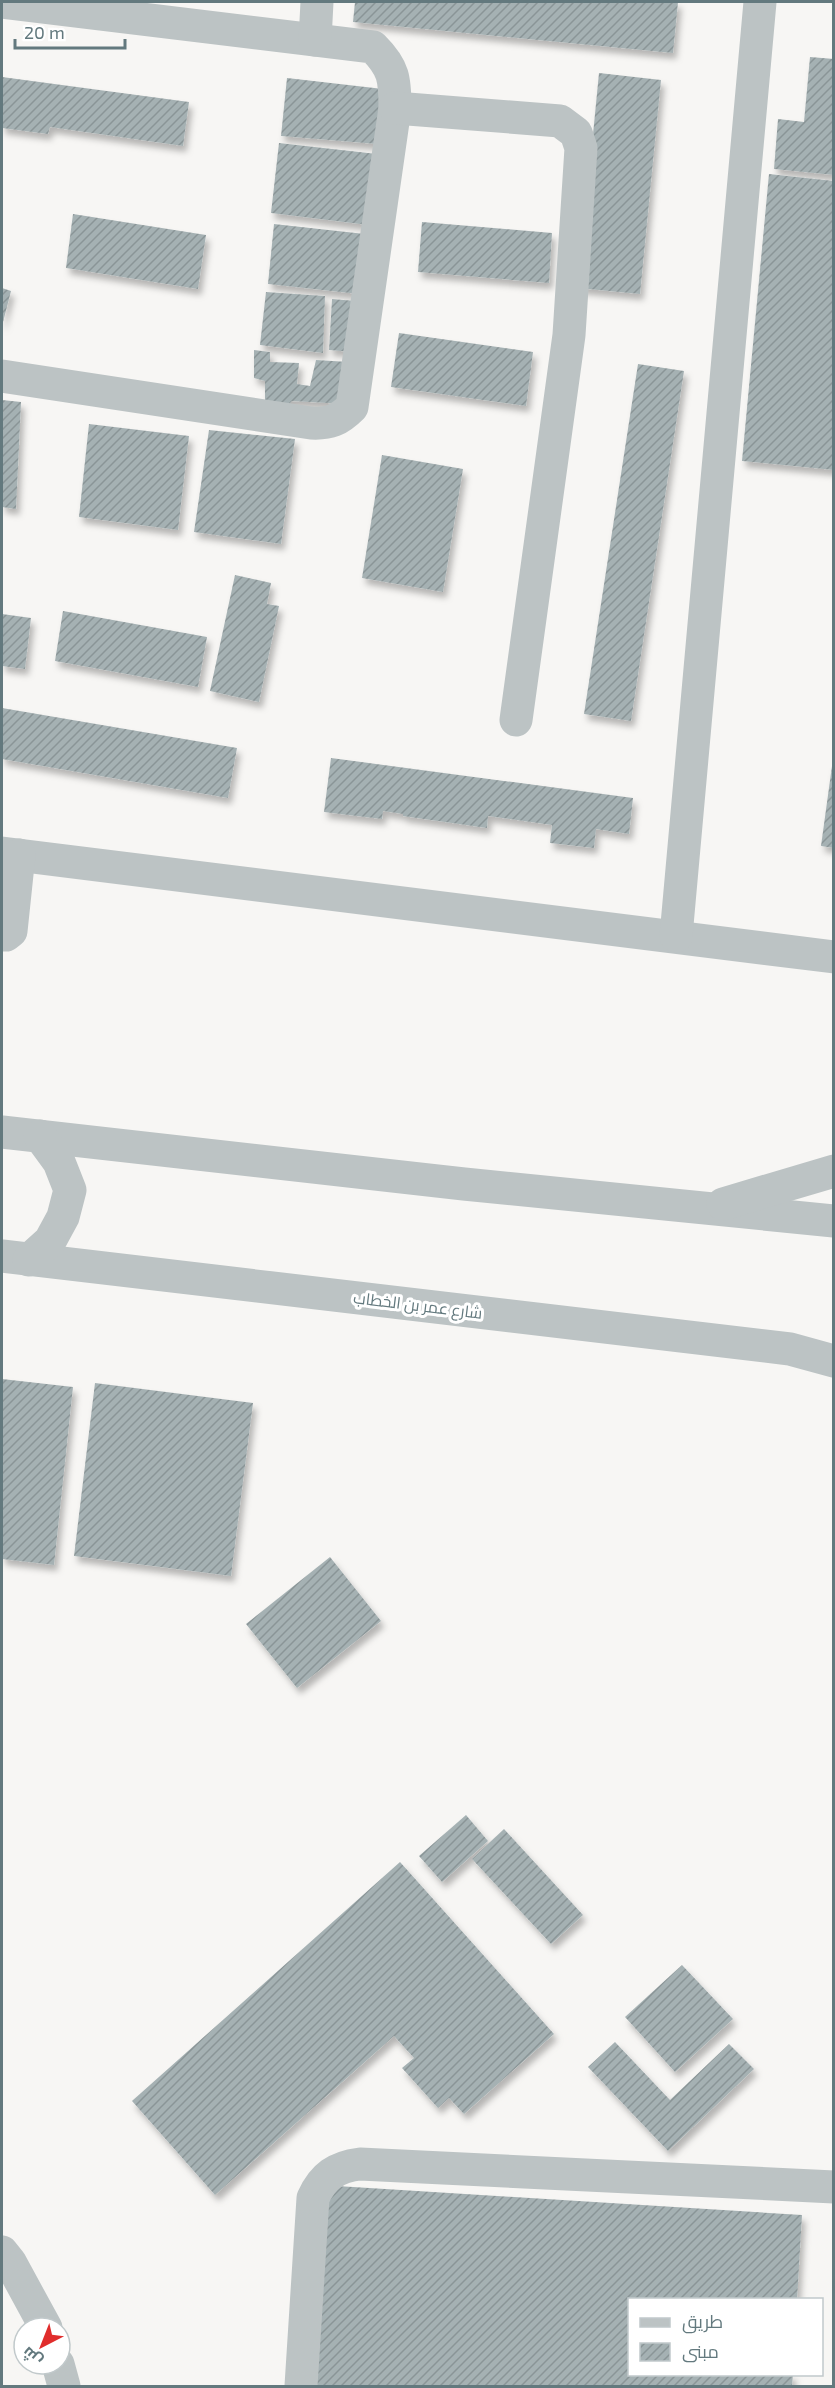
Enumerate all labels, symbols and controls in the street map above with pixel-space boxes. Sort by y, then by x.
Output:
scale bar [15,12,124,50]
text: 20 m [24,21,65,43]
street label: شارع عمر بن الخطاب [352,1287,484,1325]
legend [628,2298,823,2376]
text: طريق [682,2310,723,2334]
north arrow [12,2316,72,2376]
text: مبنى [682,2340,719,2363]
text: ش [18,2343,46,2371]

